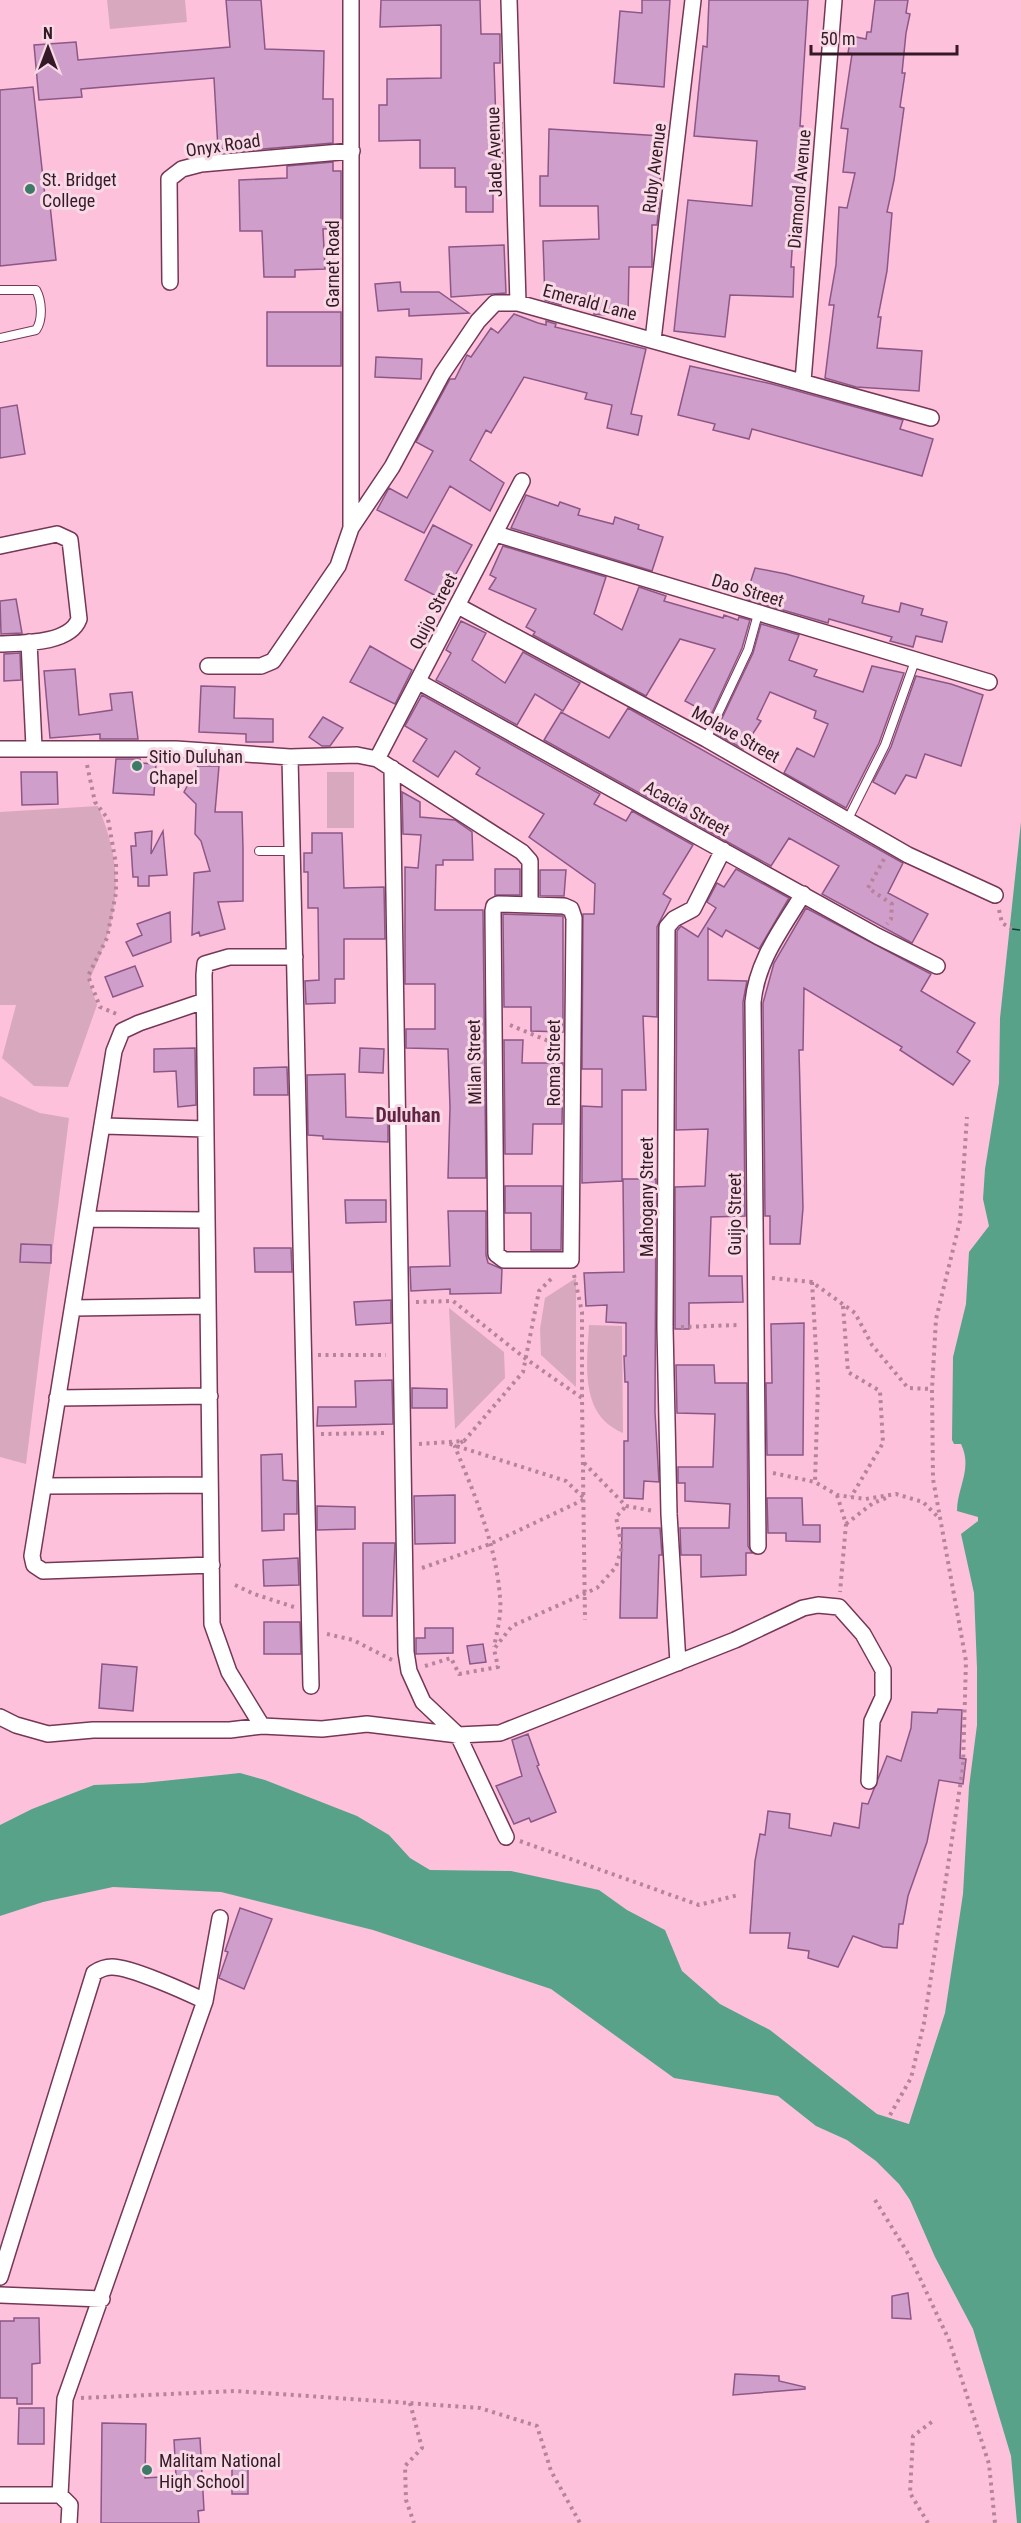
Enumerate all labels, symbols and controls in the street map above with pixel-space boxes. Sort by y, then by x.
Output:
north arrow [18,18,78,78]
scale bar [811,18,956,56]
text: N [43,24,53,43]
text: 50 m [820,28,855,49]
street label: Jade Avenue [482,106,506,198]
street label: Ruby Avenue [638,122,670,214]
street label: Onyx Road [184,129,262,161]
street label: Diamond Avenue [783,129,815,249]
place label: St. Bridget College [42,169,117,211]
marker: St. Bridget College [23,182,37,196]
street label: Garnet Road [322,220,343,308]
street label: Emerald Lane [541,279,639,325]
street label: Quijo Street [405,569,461,653]
street label: Dao Street [709,569,787,611]
street label: Molave Street [688,701,784,767]
place label: Sitio Duluhan Chapel [149,746,243,788]
marker: Sitio Duluhan Chapel [130,759,144,773]
street label: Acacia Street [640,776,734,840]
street label: Milan Street [463,1019,485,1105]
street label: Roma Street [543,1019,564,1107]
district label: Duluhan [375,1103,441,1127]
street label: Mahogany Street [636,1137,657,1257]
street label: Guijo Street [724,1173,745,1255]
place label: Malitam National High School [159,2450,281,2492]
marker: Malitam National High School [140,2463,154,2477]

